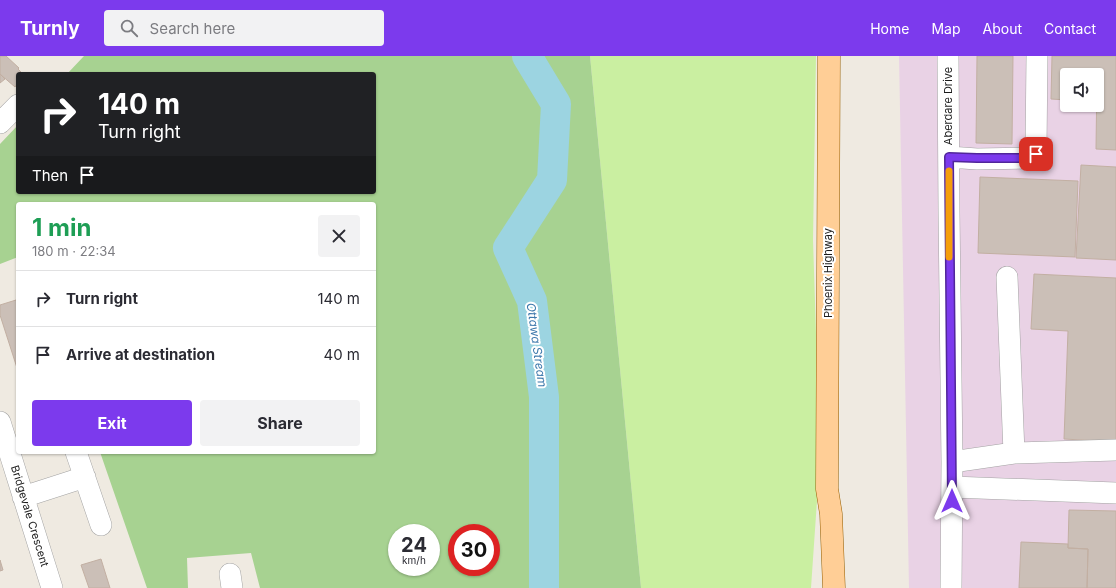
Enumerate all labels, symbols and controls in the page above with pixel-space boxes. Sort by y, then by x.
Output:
search box [104,10,384,46]
text: Turnly [20,17,80,40]
icon: search [118,17,140,39]
text: Search here [150,19,235,38]
text: Home [870,20,909,37]
text: Map [931,20,961,37]
text: About [983,20,1022,37]
text: Contact [1044,20,1096,37]
street label: Aberdare Drive [941,67,955,145]
map controls [1060,68,1104,112]
button: sound [1060,68,1104,112]
text: 140 m [98,87,180,121]
icon: right [32,88,84,140]
text: Turn right [98,121,181,142]
pin [1019,137,1053,171]
icon: arrive [1025,143,1047,165]
icon: arrive [76,164,98,186]
text: Then [32,166,68,185]
text: 1 min [32,213,91,242]
button: close [318,215,360,257]
street label: Phoenix Highway [821,228,835,318]
text: 180 m · 22:34 [32,243,116,259]
icon: right [32,288,54,310]
text: Turn right [66,289,138,308]
text: 140 m [317,289,360,308]
water label: Ottawa Stream [524,302,550,389]
icon: arrive [32,344,54,366]
text: Arrive at destination [66,345,215,364]
text: 40 m [323,345,360,364]
button: Exit [32,400,192,446]
button: Share [200,400,360,446]
street label: Bridgevale Crescent [8,464,52,569]
position arrow [931,480,973,522]
speed limit sign: 30 [448,524,500,576]
text: 24 [401,533,427,557]
text: km/h [402,554,426,566]

